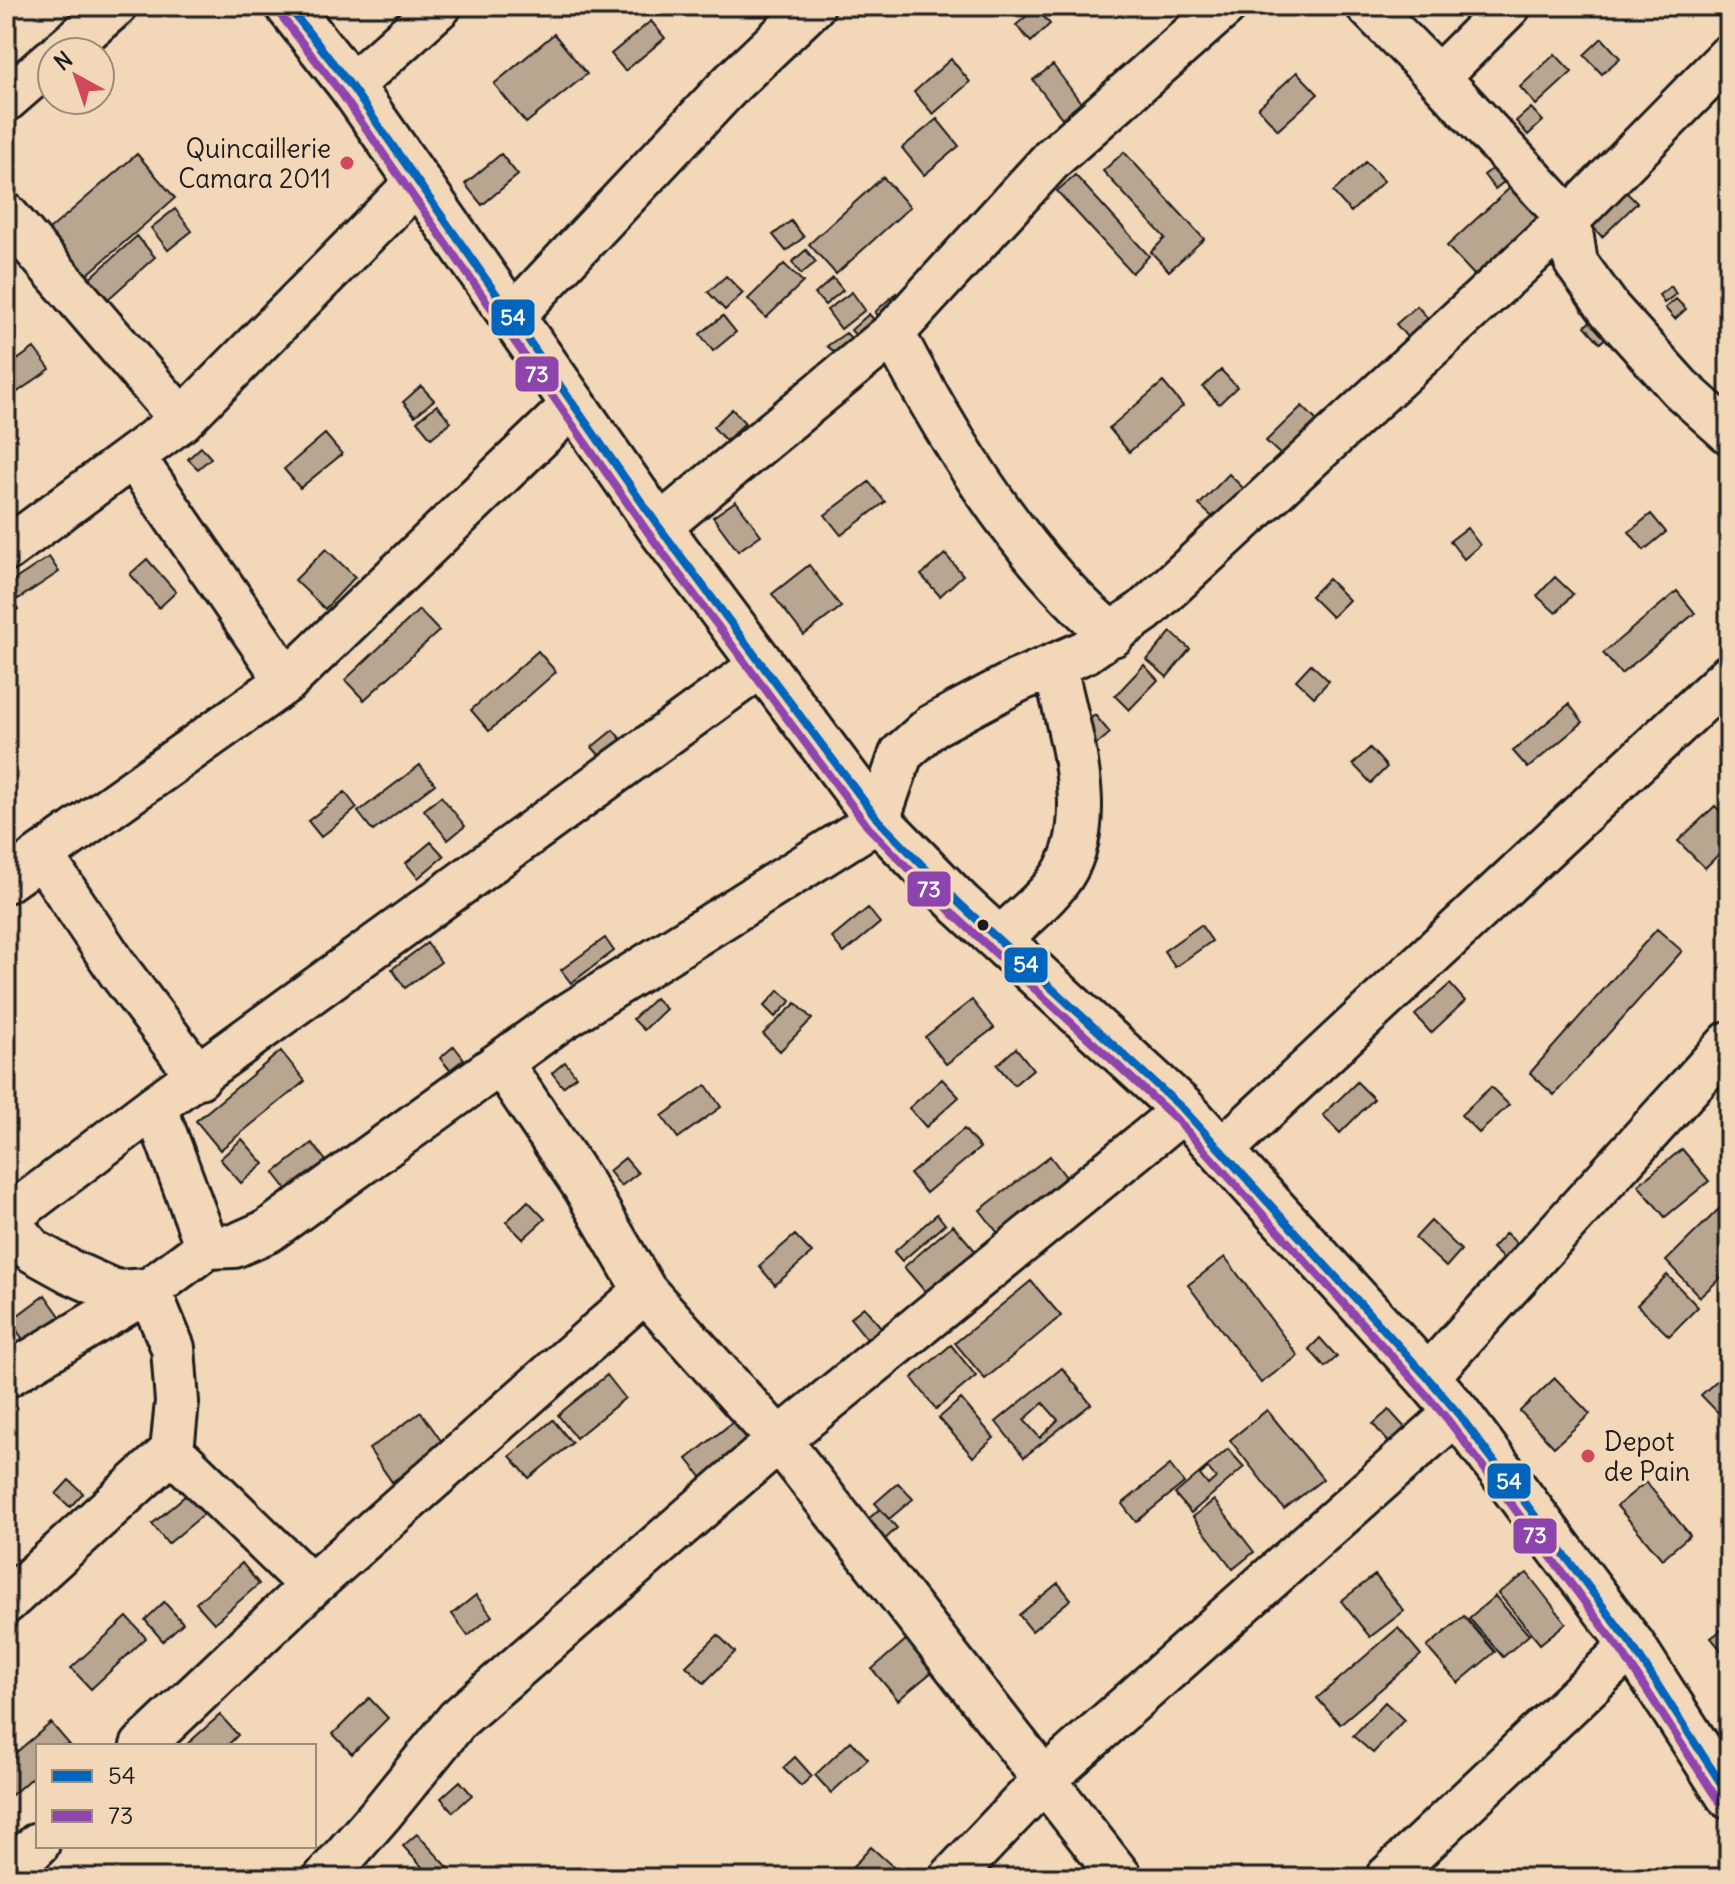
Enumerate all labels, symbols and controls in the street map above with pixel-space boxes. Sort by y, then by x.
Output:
north arrow [36,36,116,116]
text: N [48,45,78,76]
place label: Quincaillerie Camara 2011 [178,132,331,195]
marker: Quincaillerie Camara 2011 [338,154,356,172]
line badge: 54 [490,298,536,337]
text: 54 [500,303,526,331]
line badge: 73 [514,355,560,393]
text: 73 [525,360,549,388]
line badge: 73 [906,870,952,908]
text: 73 [917,875,941,903]
unlabelled marker [975,917,991,933]
line badge: 54 [1003,946,1049,984]
text: 54 [1013,950,1039,978]
place label: Depot de Pain [1604,1425,1690,1488]
marker: Depot de Pain [1579,1447,1597,1465]
line badge: 54 [1486,1462,1532,1500]
text: 54 [1496,1467,1522,1495]
line badge: 73 [1512,1517,1558,1555]
text: 73 [1523,1521,1547,1549]
legend [36,1744,316,1848]
text: 54 [108,1760,136,1790]
text: 73 [108,1800,133,1830]

